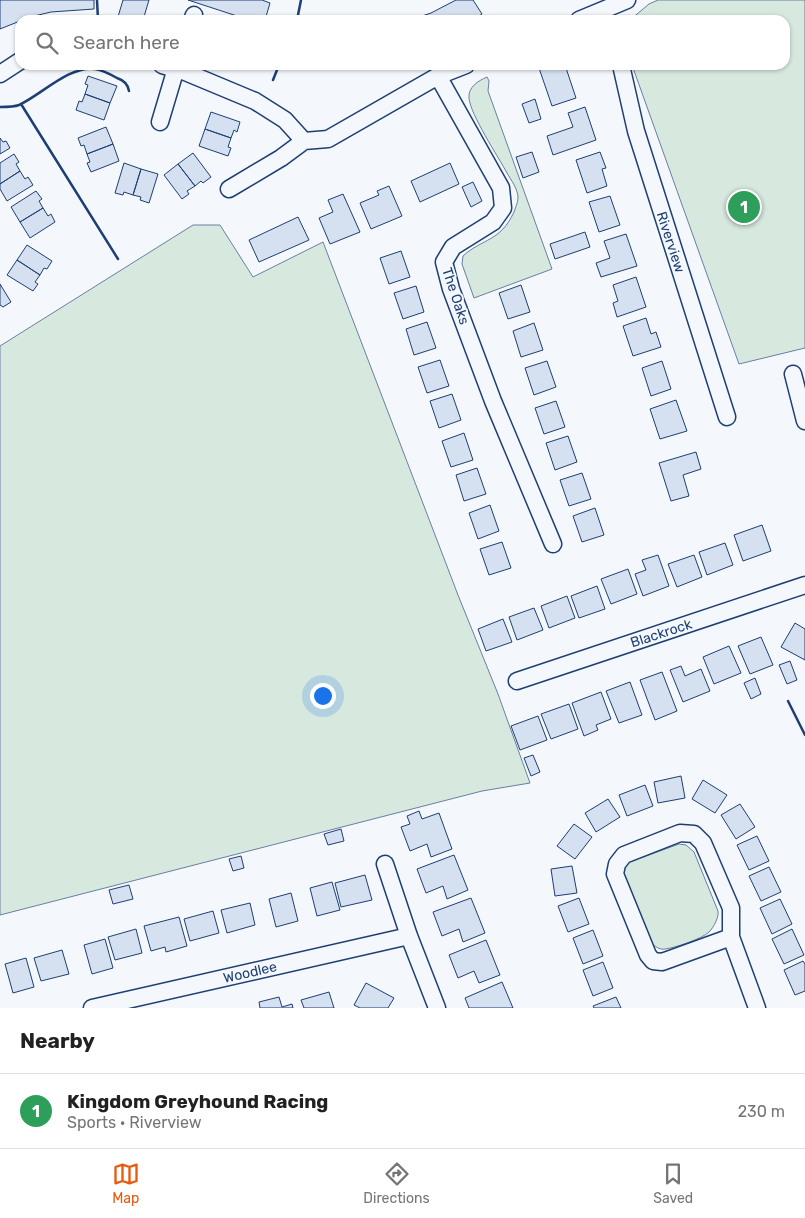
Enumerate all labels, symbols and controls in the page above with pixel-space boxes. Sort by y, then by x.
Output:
search box [15,15,790,70]
icon: search [33,29,61,57]
text: Search here [73,31,180,54]
pin: 1 [728,188,760,226]
street label: Riverview [653,209,688,275]
street label: The Oaks [438,265,473,327]
street label: Blackrock [628,615,695,651]
your location [310,683,336,709]
street label: Woodlee [222,958,279,987]
text: Nearby [20,1028,95,1053]
text: Kingdom Greyhound Racing [67,1090,328,1113]
text: 1 [32,1102,40,1121]
text: 230 m [738,1102,785,1121]
text: Sports · Riverview [67,1113,202,1132]
tab: Map [112,1160,140,1207]
tab: Directions [363,1160,430,1207]
tab: Saved [653,1160,693,1207]

